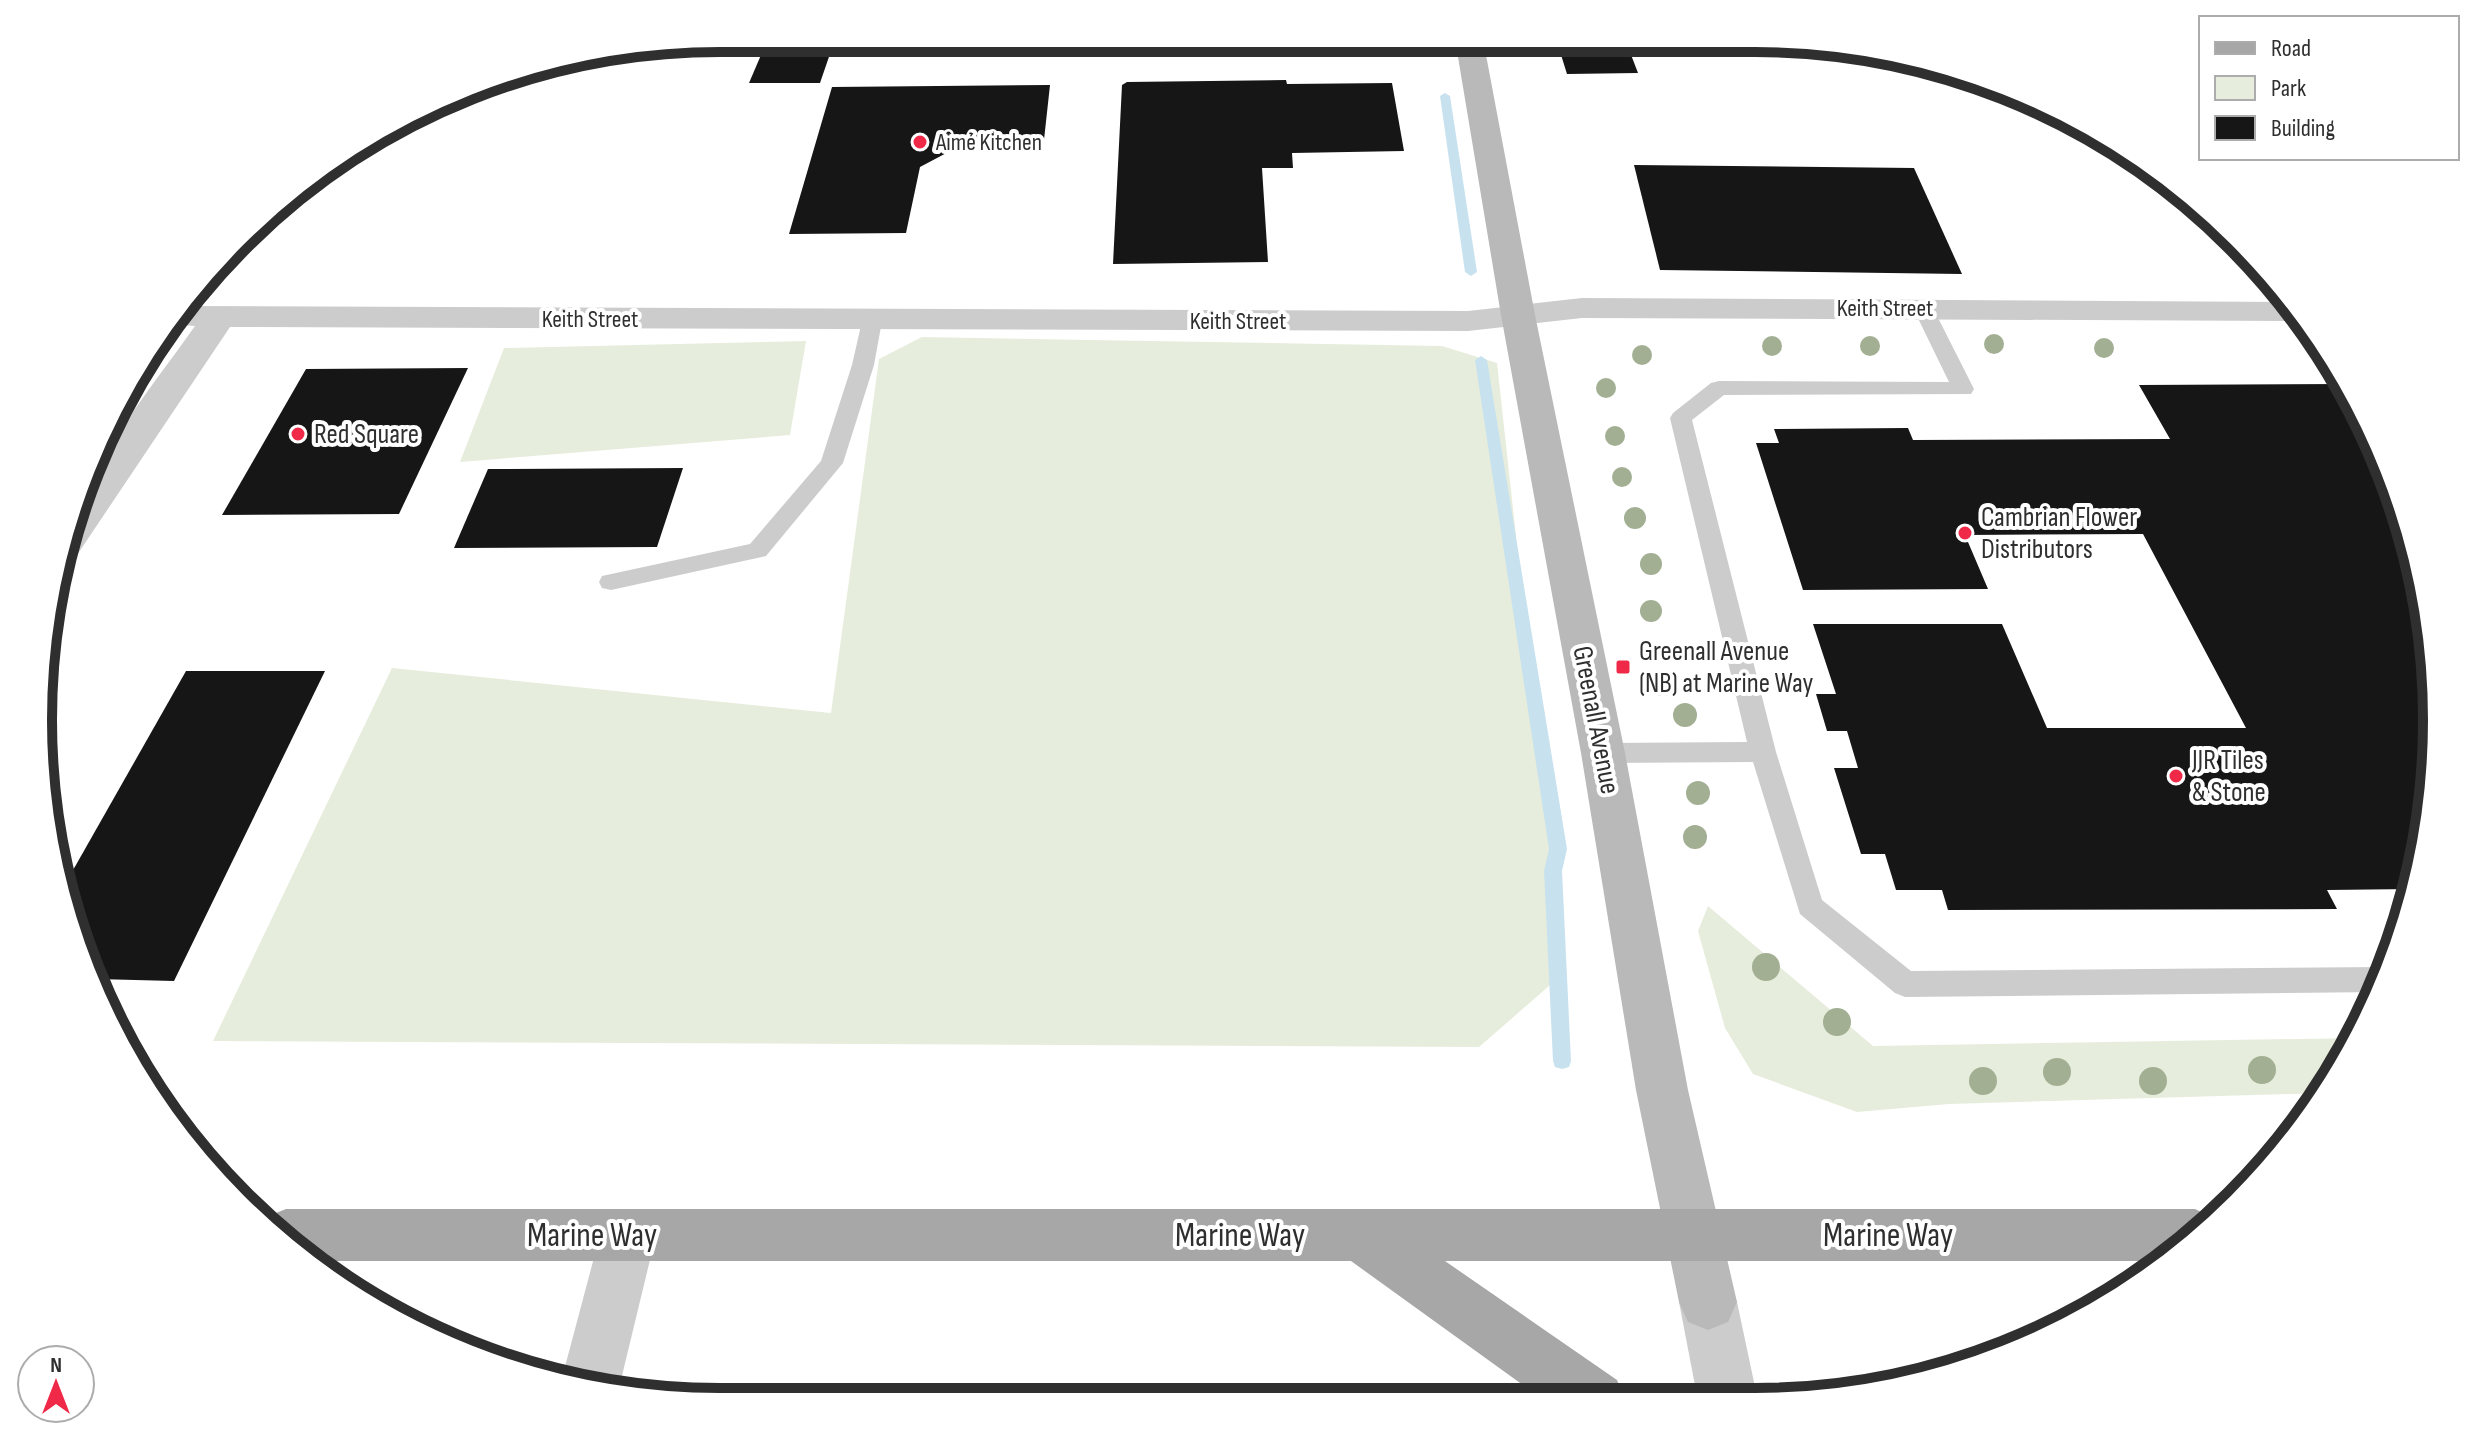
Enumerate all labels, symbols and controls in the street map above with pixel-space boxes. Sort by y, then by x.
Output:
legend [2199,16,2459,160]
text: Road [2271,34,2311,63]
text: Park [2271,74,2306,103]
text: Building [2271,114,2335,143]
place label: Aimé Kitchen [935,128,1042,157]
marker: Aimé Kitchen [911,133,929,151]
street label: Keith Street [1837,294,1933,323]
street label: Keith Street [542,305,638,334]
street label: Keith Street [1190,307,1286,336]
place label: Red Square [314,418,419,451]
marker: Red Square [289,425,307,443]
place label: Cambrian Flower Distributors [1981,501,2137,566]
marker: Cambrian Flower Distributors [1956,524,1974,542]
place label: Greenall Avenue (NB) at Marine Way [1639,635,1813,700]
street label: Greenall Avenue [1565,643,1627,797]
marker: Greenall Avenue (NB) at Marine Way [1614,658,1632,676]
place label: JJR Tiles & Stone [2191,744,2266,809]
marker: JJR Tiles & Stone [2167,767,2185,785]
street label: Marine Way [527,1215,657,1256]
street label: Marine Way [1175,1215,1305,1256]
street label: Marine Way [1823,1215,1953,1256]
north arrow [16,1344,96,1424]
text: N [50,1352,62,1379]

